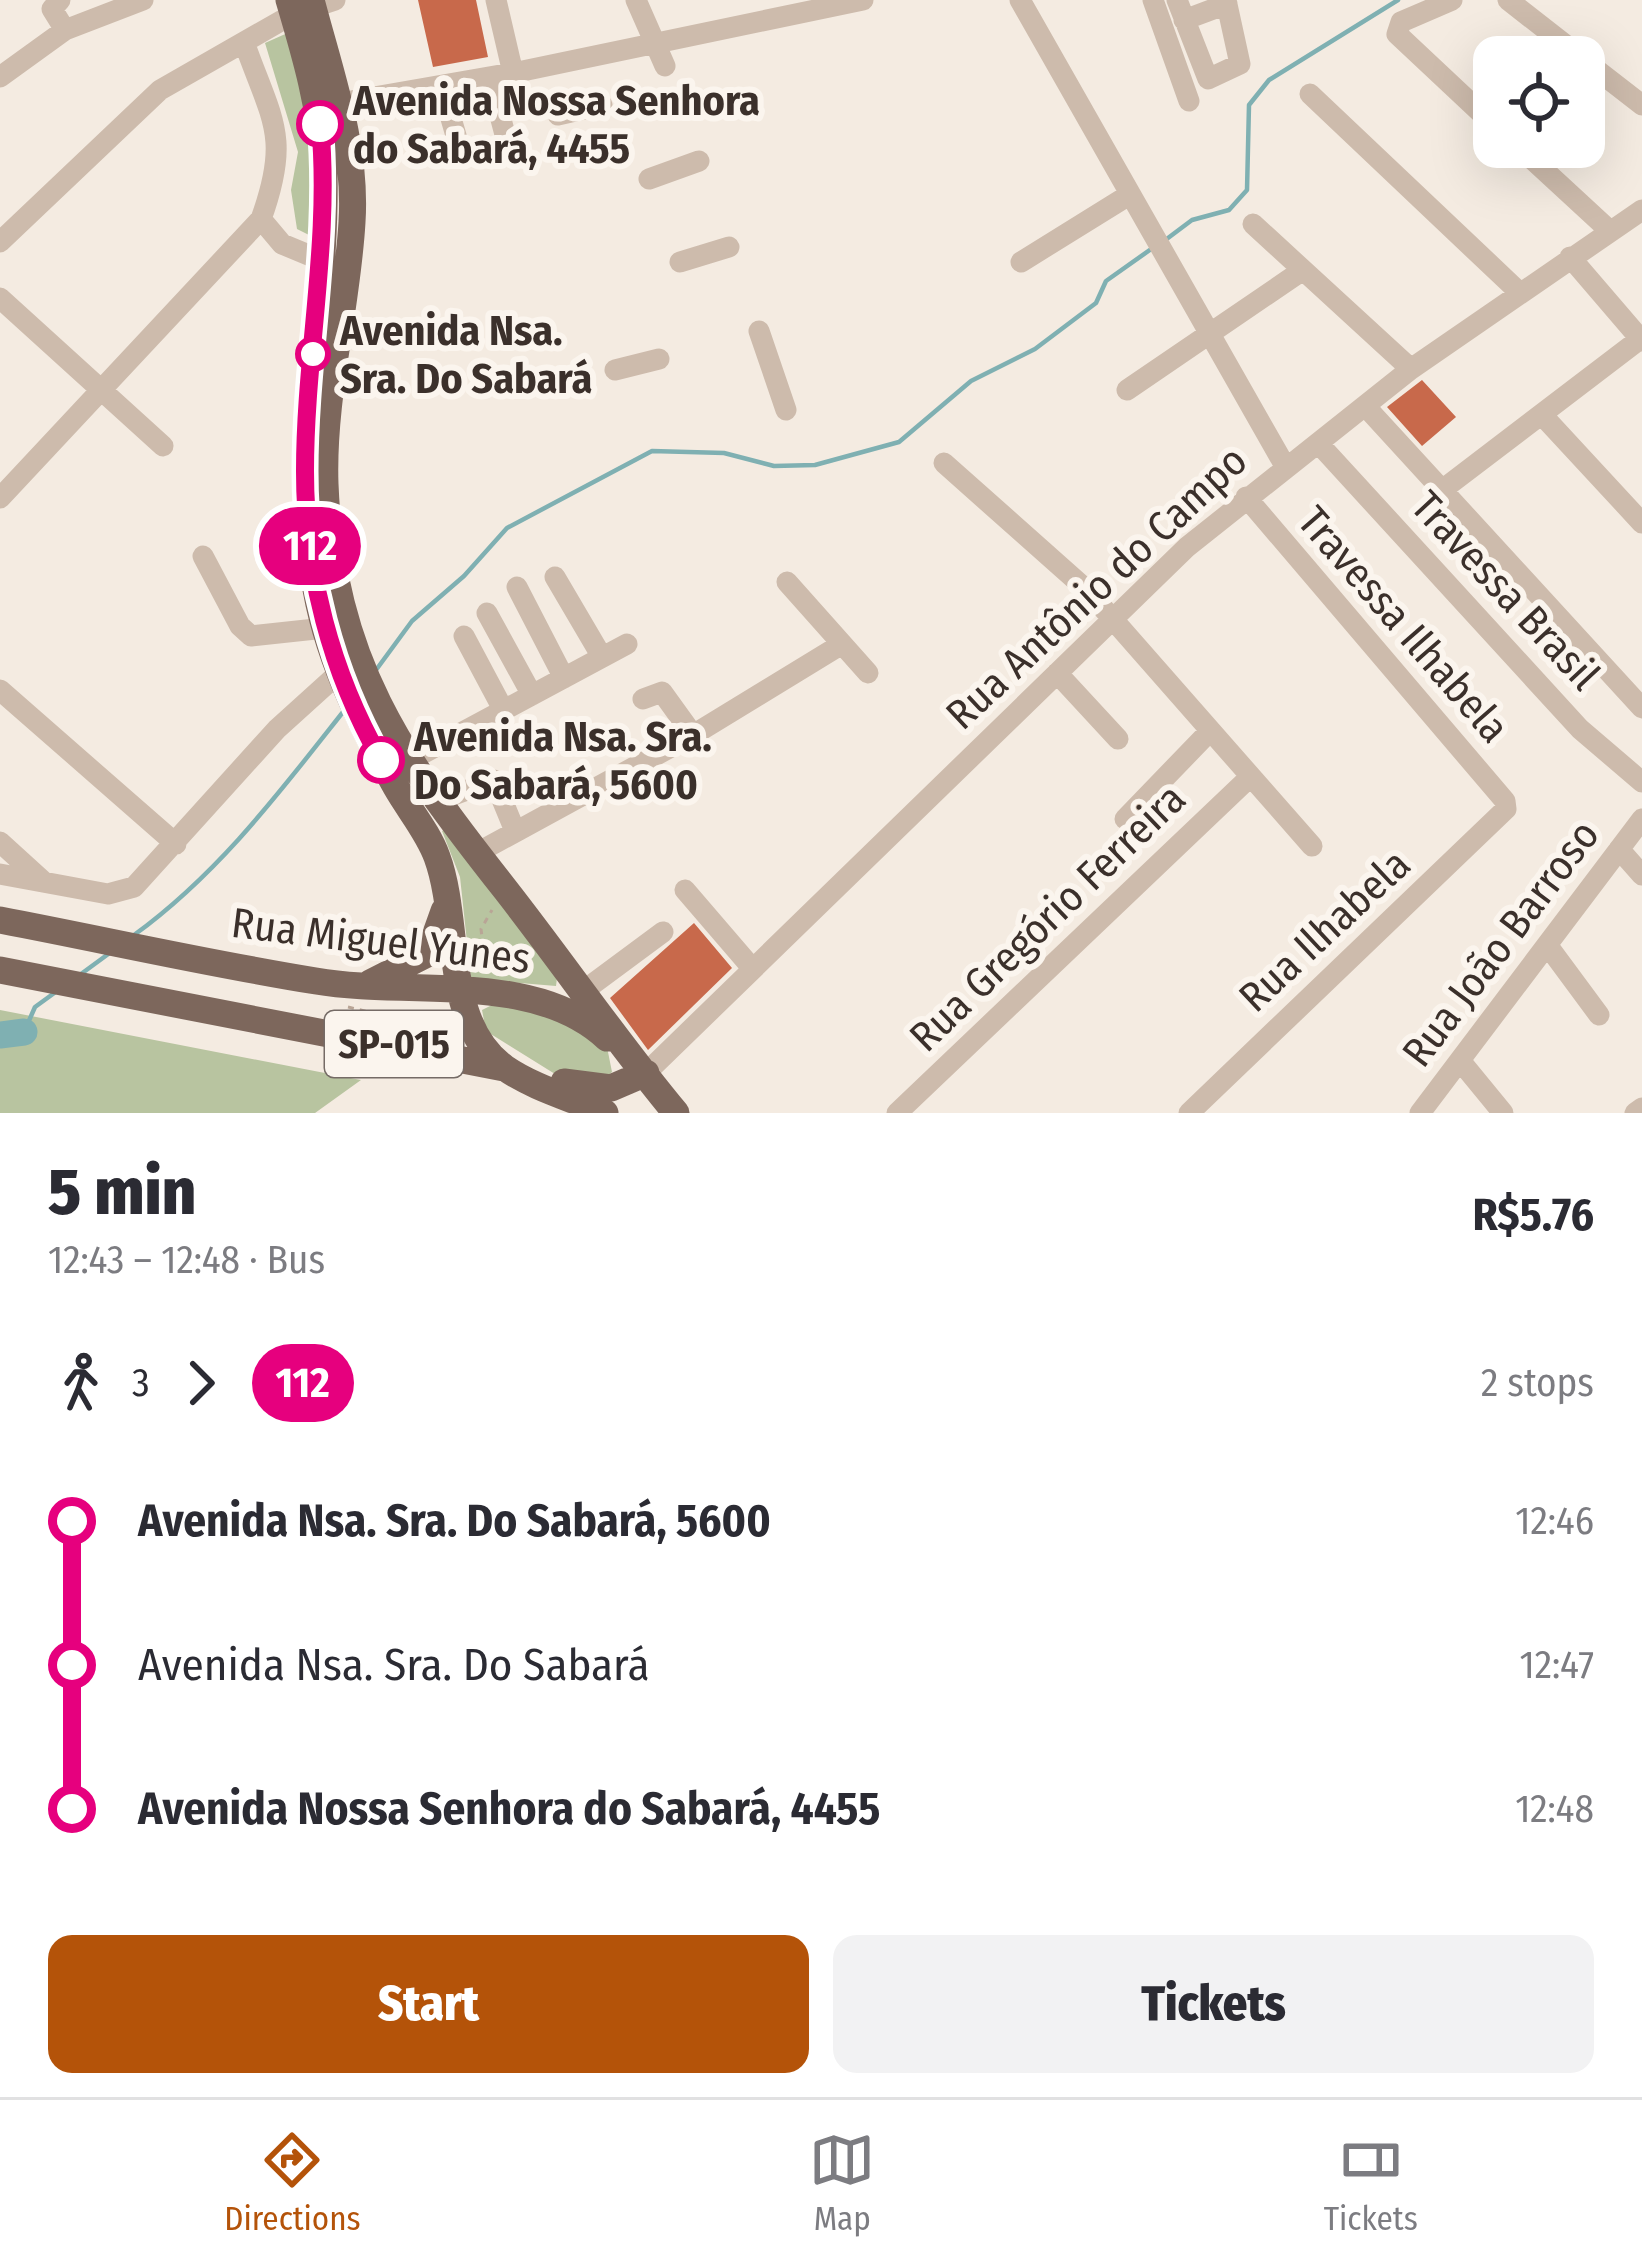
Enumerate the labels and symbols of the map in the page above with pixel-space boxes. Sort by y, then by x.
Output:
place label: Avenida Nossa Senhora do Sabará, 4455 [352,76,760,174]
marker: Avenida Nossa Senhora do Sabará, 4455 [298,102,342,146]
place label: Avenida Nsa. Sra. Do Sabará [339,306,592,404]
marker: Avenida Nsa. Sra. Do Sabará [297,338,329,370]
street label: Rua Antônio do Campo [936,436,1257,740]
street label: Travessa Brasil [1401,481,1610,700]
street label: Travessa Ilhabela [1287,497,1519,753]
line badge: 112 [241,507,379,585]
place label: Avenida Nsa. Sra. Do Sabará, 5600 [413,712,712,810]
marker: Avenida Nsa. Sra. Do Sabará, 5600 [359,738,403,782]
street label: Rua Gregório Ferreira [900,774,1196,1062]
street label: Rua João Barroso [1392,811,1609,1076]
street label: Rua Ilhabela [1229,839,1420,1022]
street label: Rua Miguel Yunes [229,898,533,984]
road number: SP-015 [325,1011,463,1077]

